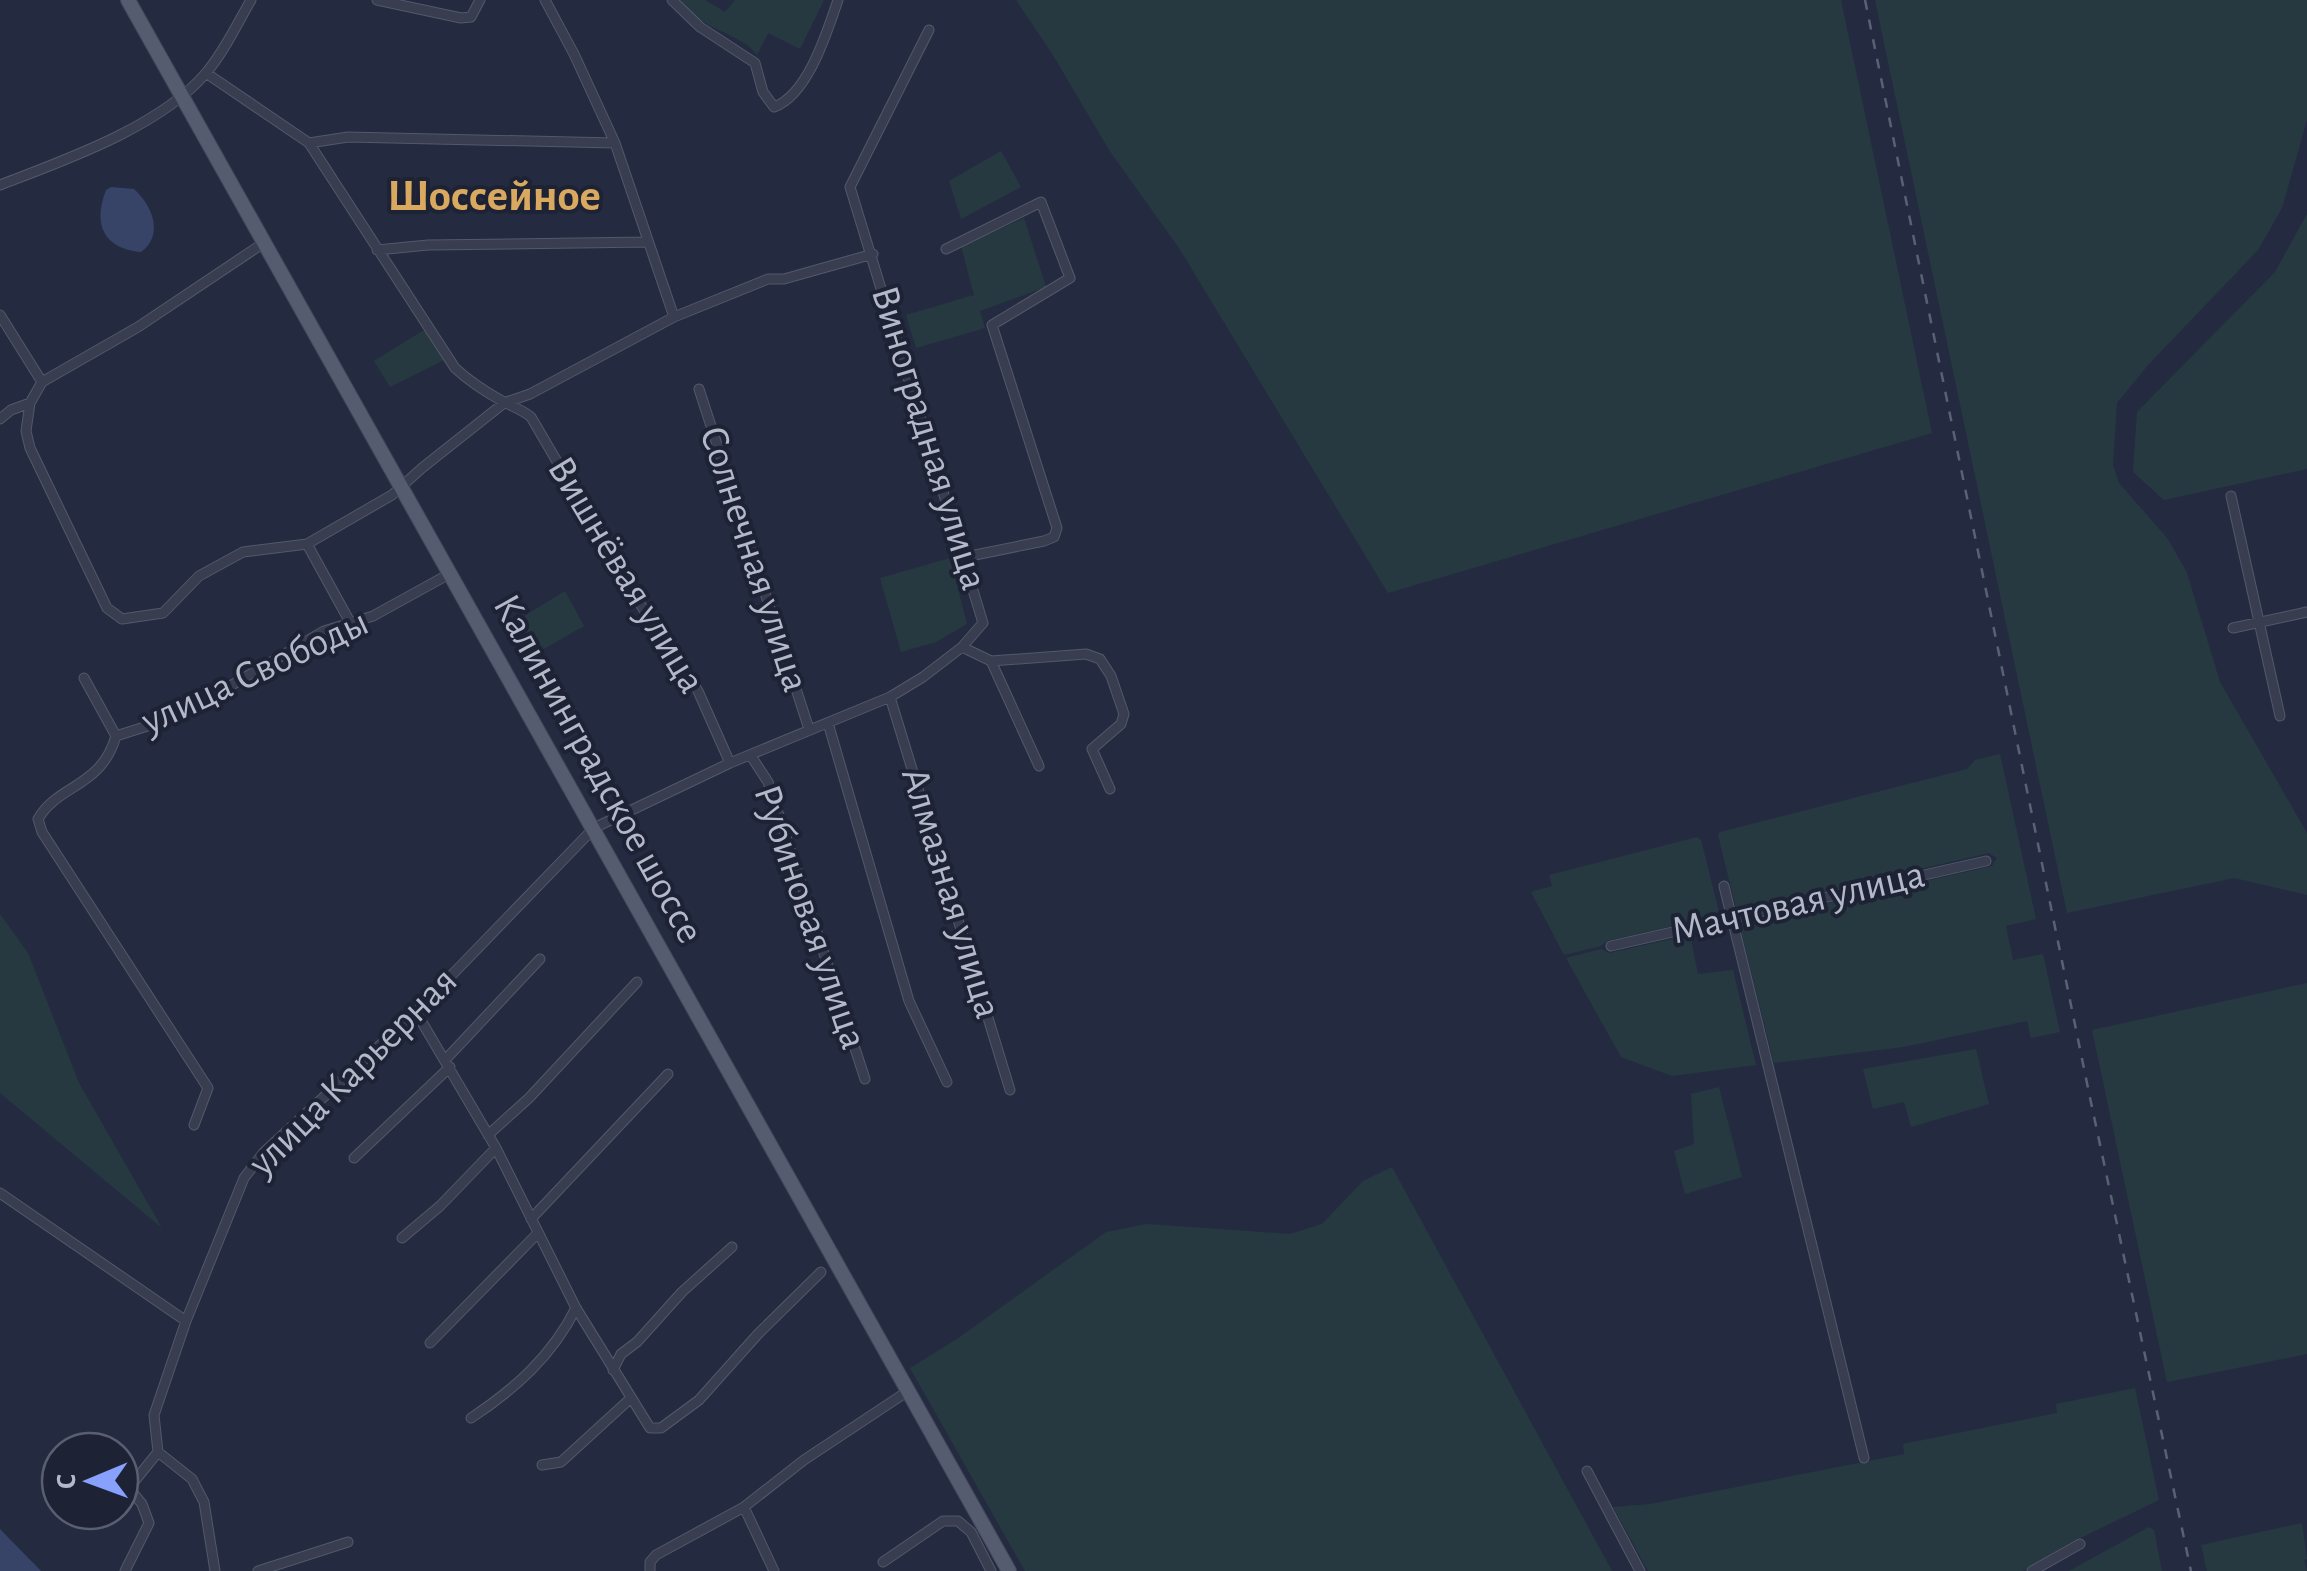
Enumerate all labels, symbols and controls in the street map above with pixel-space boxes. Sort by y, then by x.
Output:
district label: Шоссейное [387,174,601,219]
street label: Виноградная улица [864,281,994,595]
street label: Солнечная улица [692,421,816,697]
street label: Вишнёвая улица [540,450,712,700]
street label: Калининградское шоссе [486,588,710,950]
street label: улица Свободы [135,602,374,742]
street label: Алмазная улица [894,763,1008,1023]
street label: Рубиновая улица [746,780,874,1054]
street label: Мачтовая улица [1668,854,1928,952]
street label: улица Карьерная [241,960,465,1184]
north arrow [40,1431,140,1531]
text: С [53,1473,81,1489]

